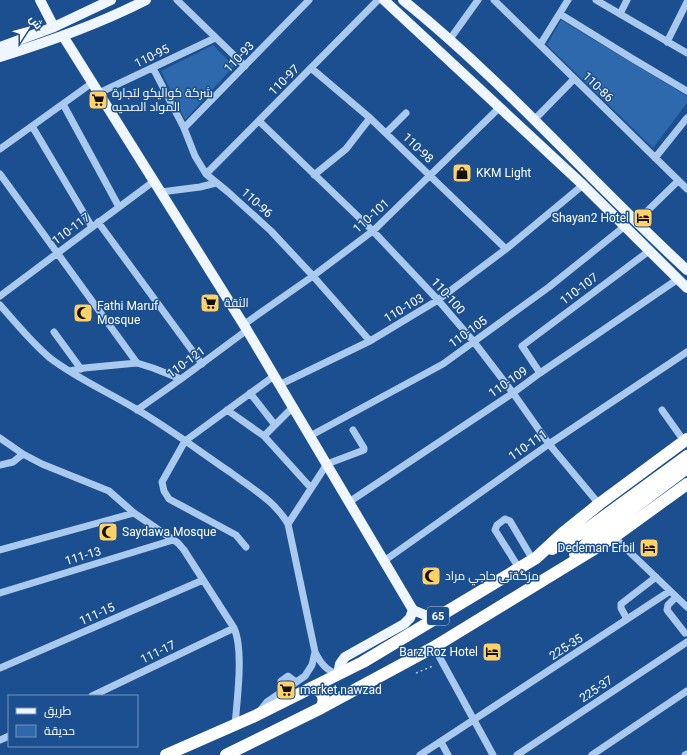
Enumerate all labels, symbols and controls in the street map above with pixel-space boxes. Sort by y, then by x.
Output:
north arrow [8,8,48,48]
text: ش [26,13,45,32]
street label: 110-93 [221,39,257,75]
street label: 110-95 [132,41,172,70]
street label: 110-97 [266,62,302,98]
street label: 110-86 [580,69,616,105]
place label: شركة كواليكو لتجارة المواد الصحيه [112,86,213,114]
supermarket icon: شركة كواليكو لتجارة المواد الصحيه [87,89,109,111]
street label: 110-98 [400,130,436,166]
shop icon: KKM Light [451,162,473,184]
place label: KKM Light [476,166,531,180]
street label: 110-96 [239,185,276,221]
street label: 110-101 [350,196,392,236]
hotel icon: Shayan2 Hotel [632,207,654,229]
street label: 110-117 [49,210,93,248]
place label: Shayan2 Hotel [552,211,629,225]
street label: 110-107 [557,270,601,308]
street label: 110-100 [428,275,468,317]
street label: 110-103 [382,291,426,325]
supermarket icon: الثقة [199,292,221,314]
place label: الثقة [224,296,249,310]
place label: Fathi Maruf Mosque [97,299,159,327]
mosque icon: Fathi Maruf Mosque [72,302,94,324]
street label: 110-105 [446,313,490,351]
street label: 110-121 [164,343,208,381]
street label: 110-109 [486,364,530,400]
street label: 110-111 [506,427,550,463]
mosque icon: Saydawa Mosque [97,521,119,543]
place label: Saydawa Mosque [122,525,216,539]
hotel icon: Dedeman Erbil [638,537,660,559]
place label: Dedeman Erbil [558,541,635,555]
street label: 111-13 [63,544,103,568]
mosque icon: مزگةتی حاجي مراد [420,565,442,587]
place label: مزگةتی حاجي مراد [445,569,539,586]
street label: 111-15 [77,600,117,628]
road number: 65 [427,607,449,625]
street label: 225-35 [547,631,586,663]
street label: 111-17 [138,637,178,666]
hotel icon: Barz Roz Hotel [481,641,503,663]
place label: Barz Roz Hotel [399,645,478,659]
street label: 225-37 [577,673,615,705]
supermarket icon: market nawzad [275,679,297,701]
place label: market nawzad [300,683,382,697]
legend [8,695,138,747]
text: طريق [44,704,72,718]
text: حديقة [44,724,75,738]

